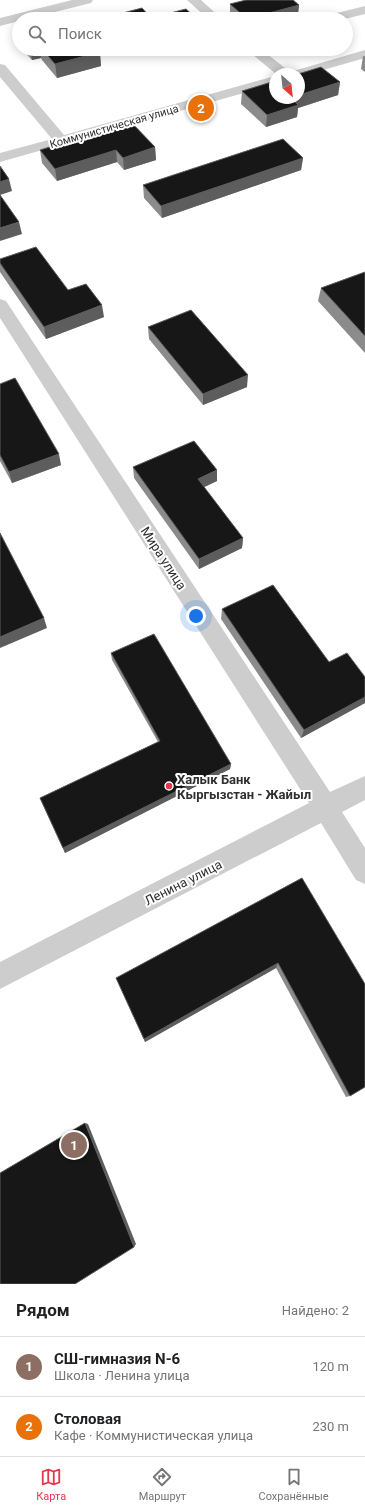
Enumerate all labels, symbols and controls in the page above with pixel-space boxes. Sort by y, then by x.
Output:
search box [12,12,353,56]
icon: search [26,23,48,45]
text: Поиск [58,25,102,43]
north arrow [269,68,305,104]
pin: 2 [188,93,214,123]
street label: Коммунистическая улица [48,102,180,151]
street label: Мира улица [138,524,190,593]
your location [186,606,206,626]
place label: Халык Банк Кыргызстан - Жайыл [177,772,311,802]
marker: Халык Банк Кыргызстан - Жайыл [164,781,174,791]
street label: Ленина улица [142,857,224,908]
pin: 1 [61,1130,87,1160]
text: Рядом [16,1300,70,1320]
text: Найдено: 2 [282,1303,349,1318]
text: СШ-гимназия N-6 [54,1350,180,1368]
text: 1 [25,1359,33,1374]
text: 120 m [312,1359,349,1374]
text: Школа · Ленина улица [54,1368,189,1383]
text: Столовая [54,1410,121,1428]
text: 2 [25,1419,33,1434]
text: 230 m [312,1419,349,1434]
text: Кафе · Коммунистическая улица [54,1428,253,1443]
tab: Карта [36,1466,66,1503]
tab: Маршрут [139,1466,186,1503]
tab: Сохранённые [259,1466,329,1503]

